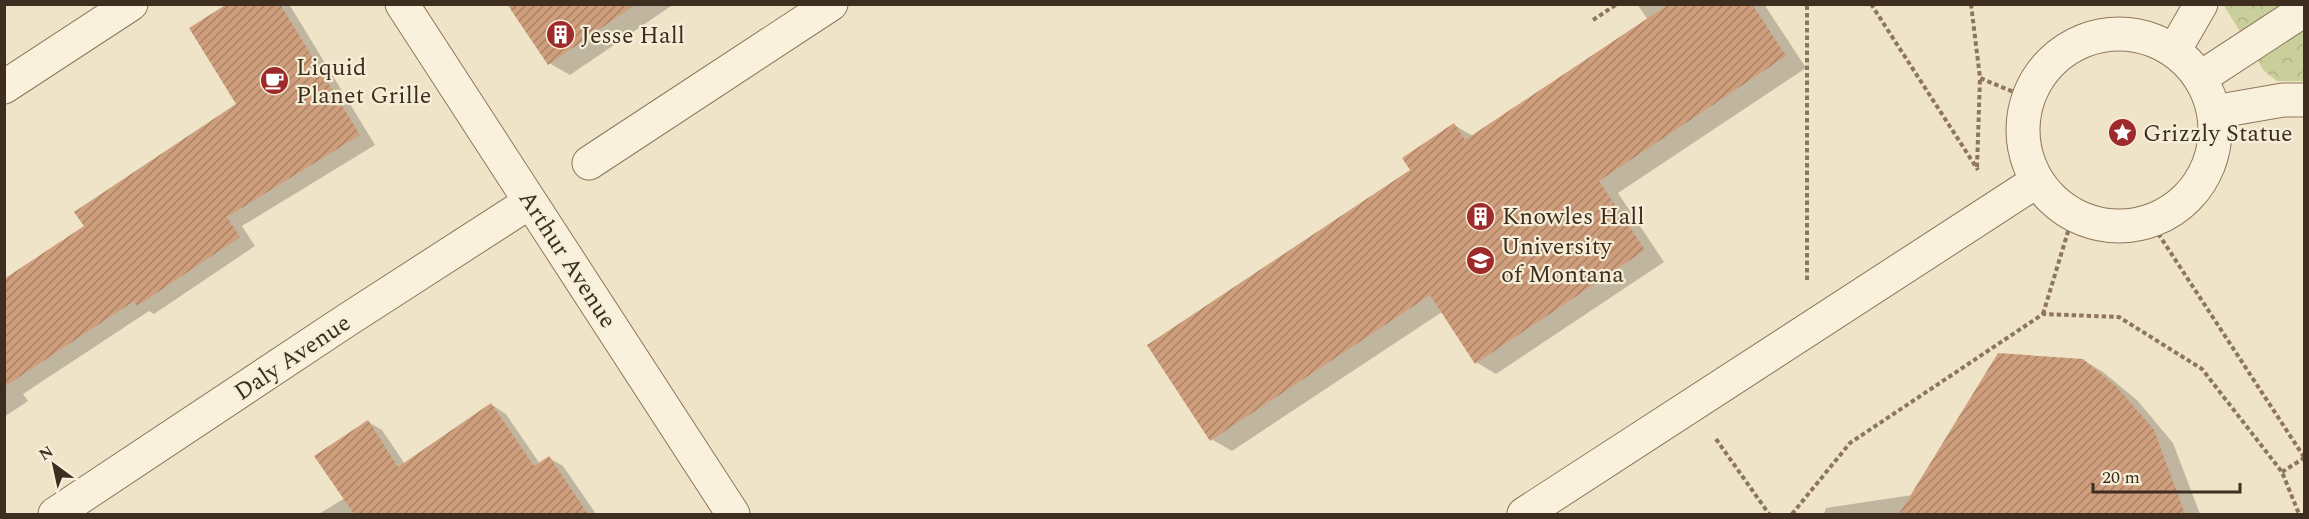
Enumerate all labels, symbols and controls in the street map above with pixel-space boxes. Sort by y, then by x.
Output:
place label: Jesse Hall [581,18,685,54]
building icon: Jesse Hall [544,19,576,51]
place label: Liquid Planet Grille [296,50,431,114]
cafe icon: Liquid Planet Grille [259,65,291,97]
place label: Grizzly Statue [2143,116,2293,152]
place icon: Grizzly Statue [2106,117,2138,149]
street label: Arthur Avenue [509,183,625,336]
place label: Knowles Hall [1502,199,1644,235]
building icon: Knowles Hall [1465,200,1497,232]
place label: University of Montana [1501,229,1624,293]
school or university icon: University of Montana [1464,244,1496,276]
street label: Daly Avenue [227,305,358,410]
north arrow [24,435,84,495]
text: N [34,440,58,467]
scale bar [2093,456,2240,494]
text: 20 m [2102,464,2140,491]

